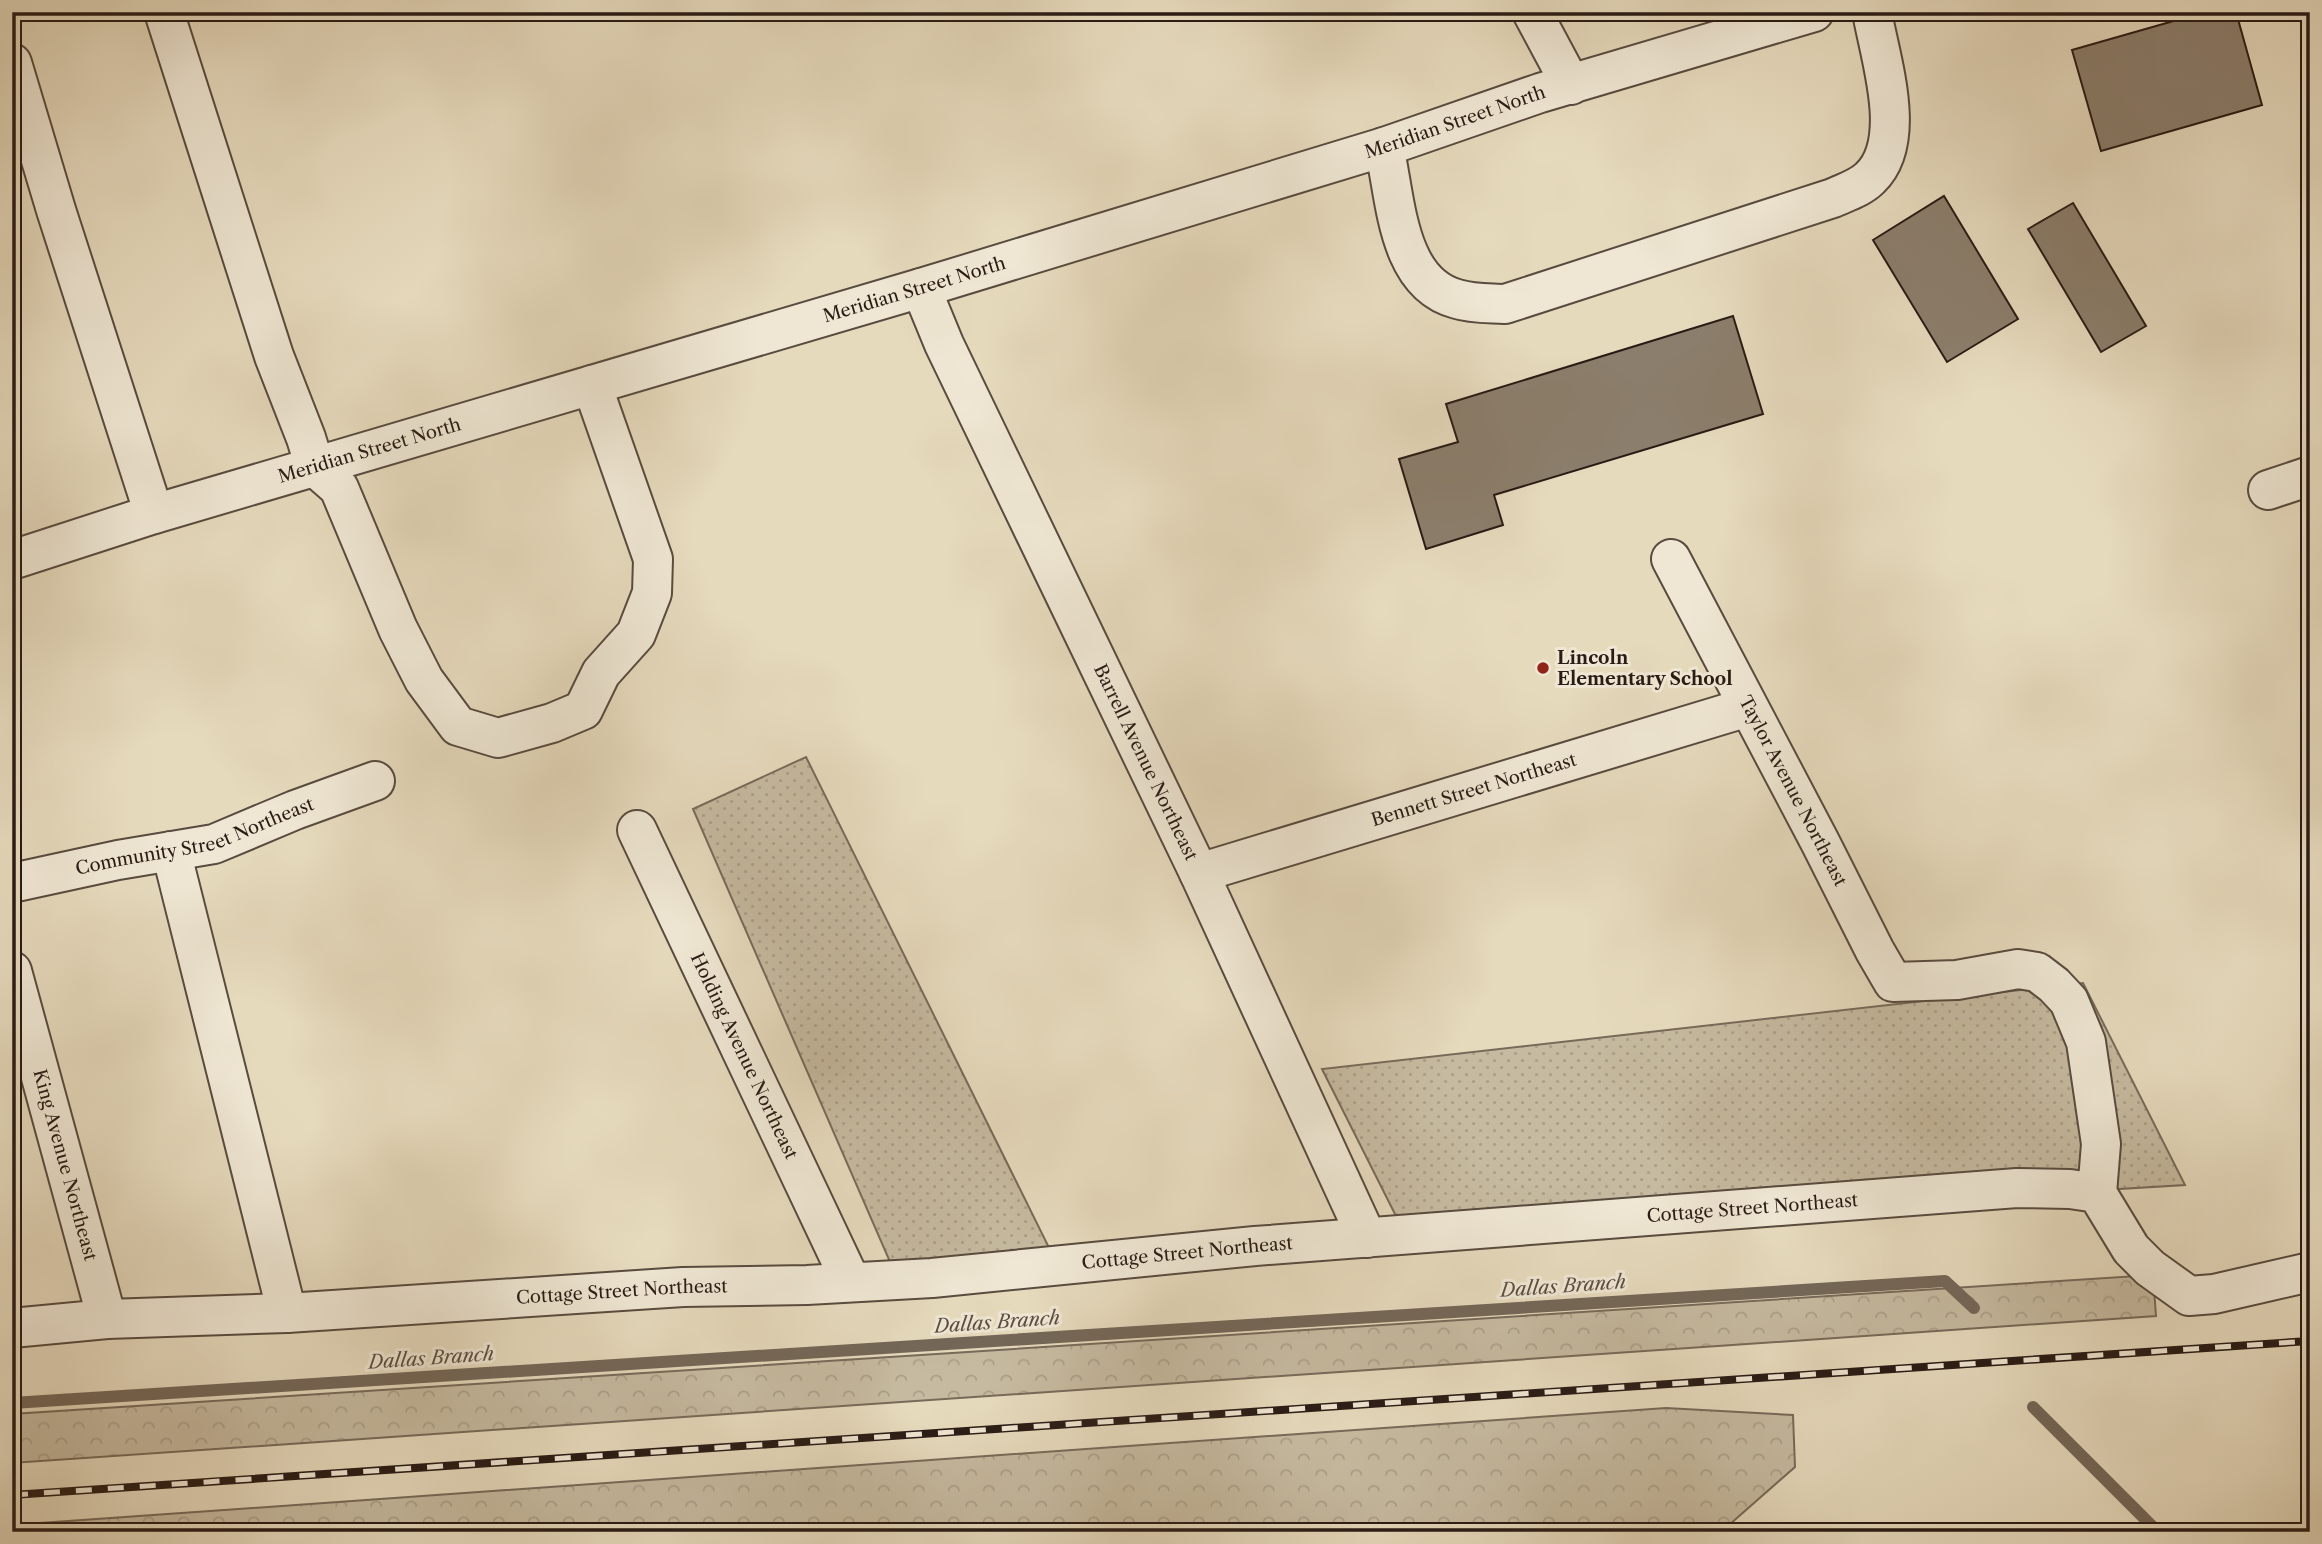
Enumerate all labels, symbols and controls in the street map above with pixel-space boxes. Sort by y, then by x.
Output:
street label: Meridian Street North [1362,81,1548,163]
street label: Meridian Street North [820,252,1008,327]
street label: Meridian Street North [276,413,464,488]
place label: Lincoln Elementary School [1557,647,1733,690]
marker: Lincoln Elementary School [1535,660,1551,676]
street label: Barrell Avenue Northeast [1089,661,1203,865]
street label: Taylor Avenue Northeast [1734,692,1852,890]
street label: Bennett Street Northeast [1368,748,1580,831]
street label: Community Street Northeast [74,793,317,880]
street label: Holding Avenue Northeast [686,949,803,1163]
street label: King Avenue Northeast [28,1067,102,1264]
street label: Cottage Street Northeast [1646,1189,1859,1227]
street label: Cottage Street Northeast [1081,1232,1294,1274]
water label: Dallas Branch [1497,1270,1627,1302]
street label: Cottage Street Northeast [515,1275,728,1309]
water label: Dallas Branch [931,1306,1061,1338]
water label: Dallas Branch [365,1342,495,1374]

